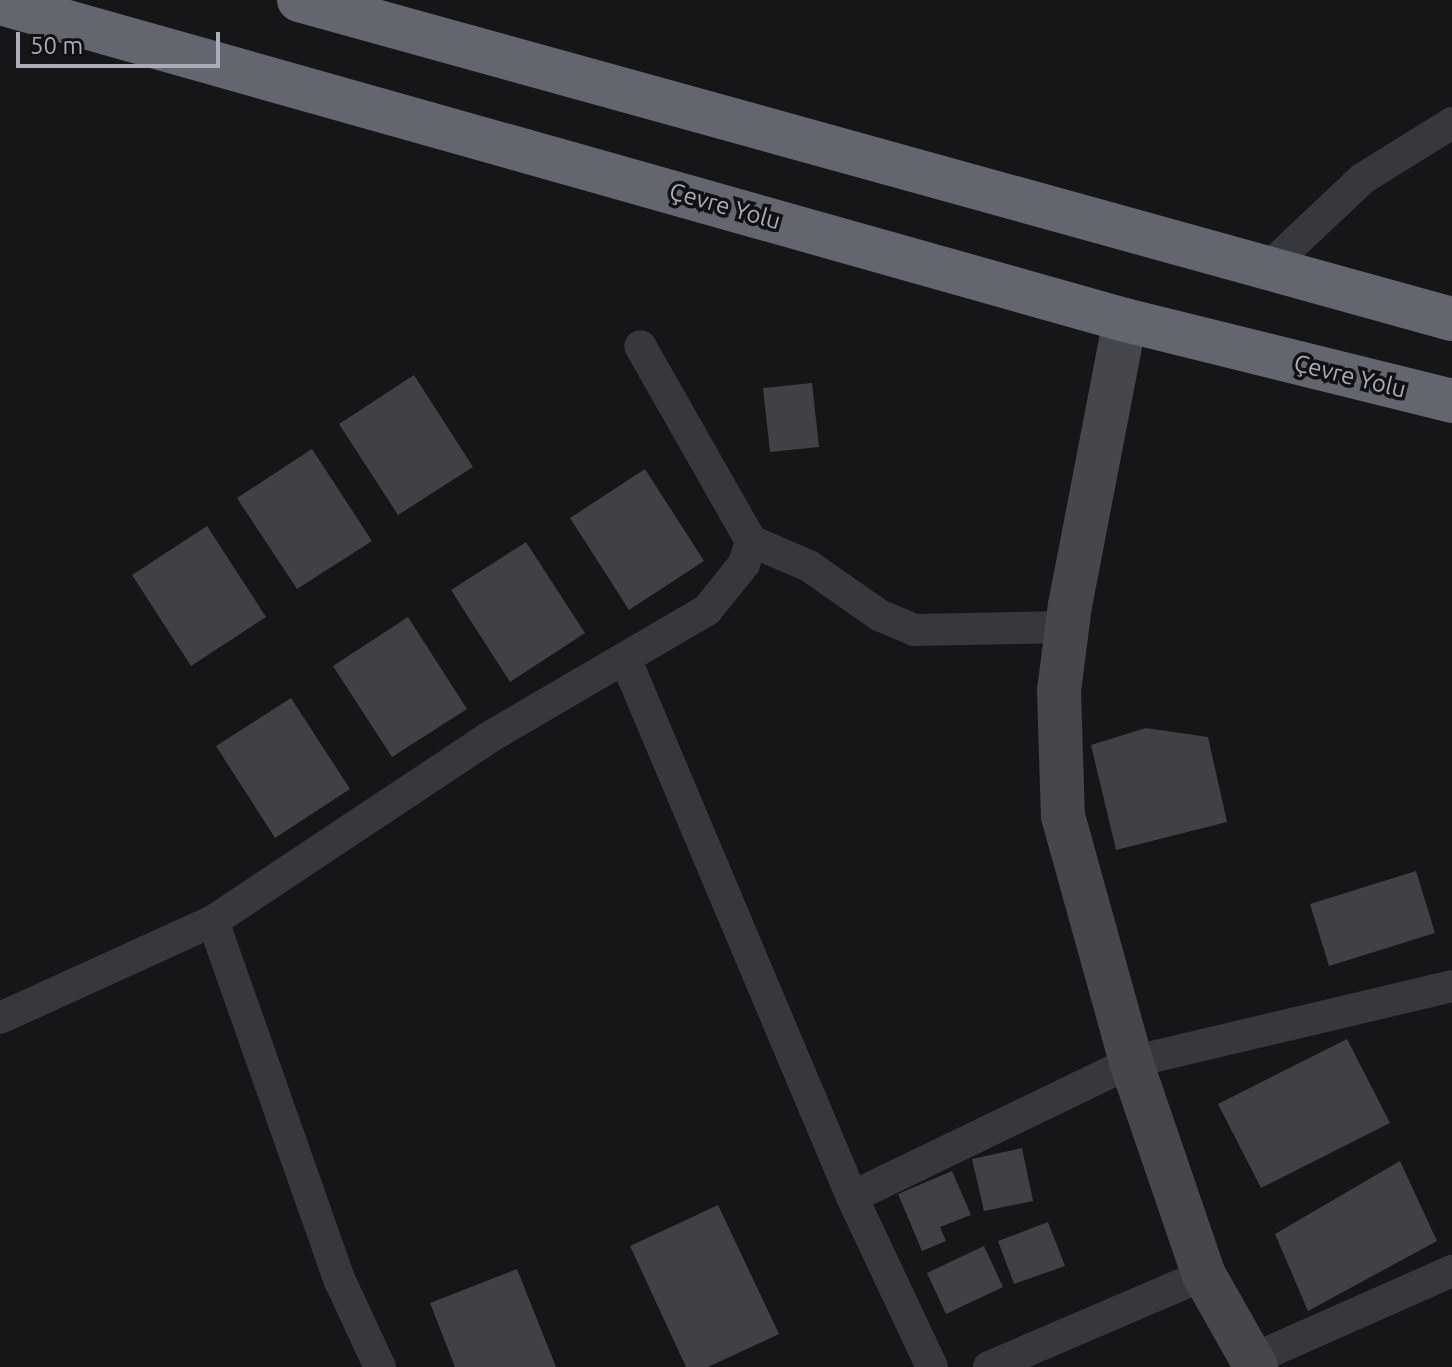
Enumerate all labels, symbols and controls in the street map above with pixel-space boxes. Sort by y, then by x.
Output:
scale bar [20,16,224,66]
text: 50 m [30,32,83,59]
street label: Çevre Yolu [666,176,784,236]
street label: Çevre Yolu [1291,348,1409,404]

